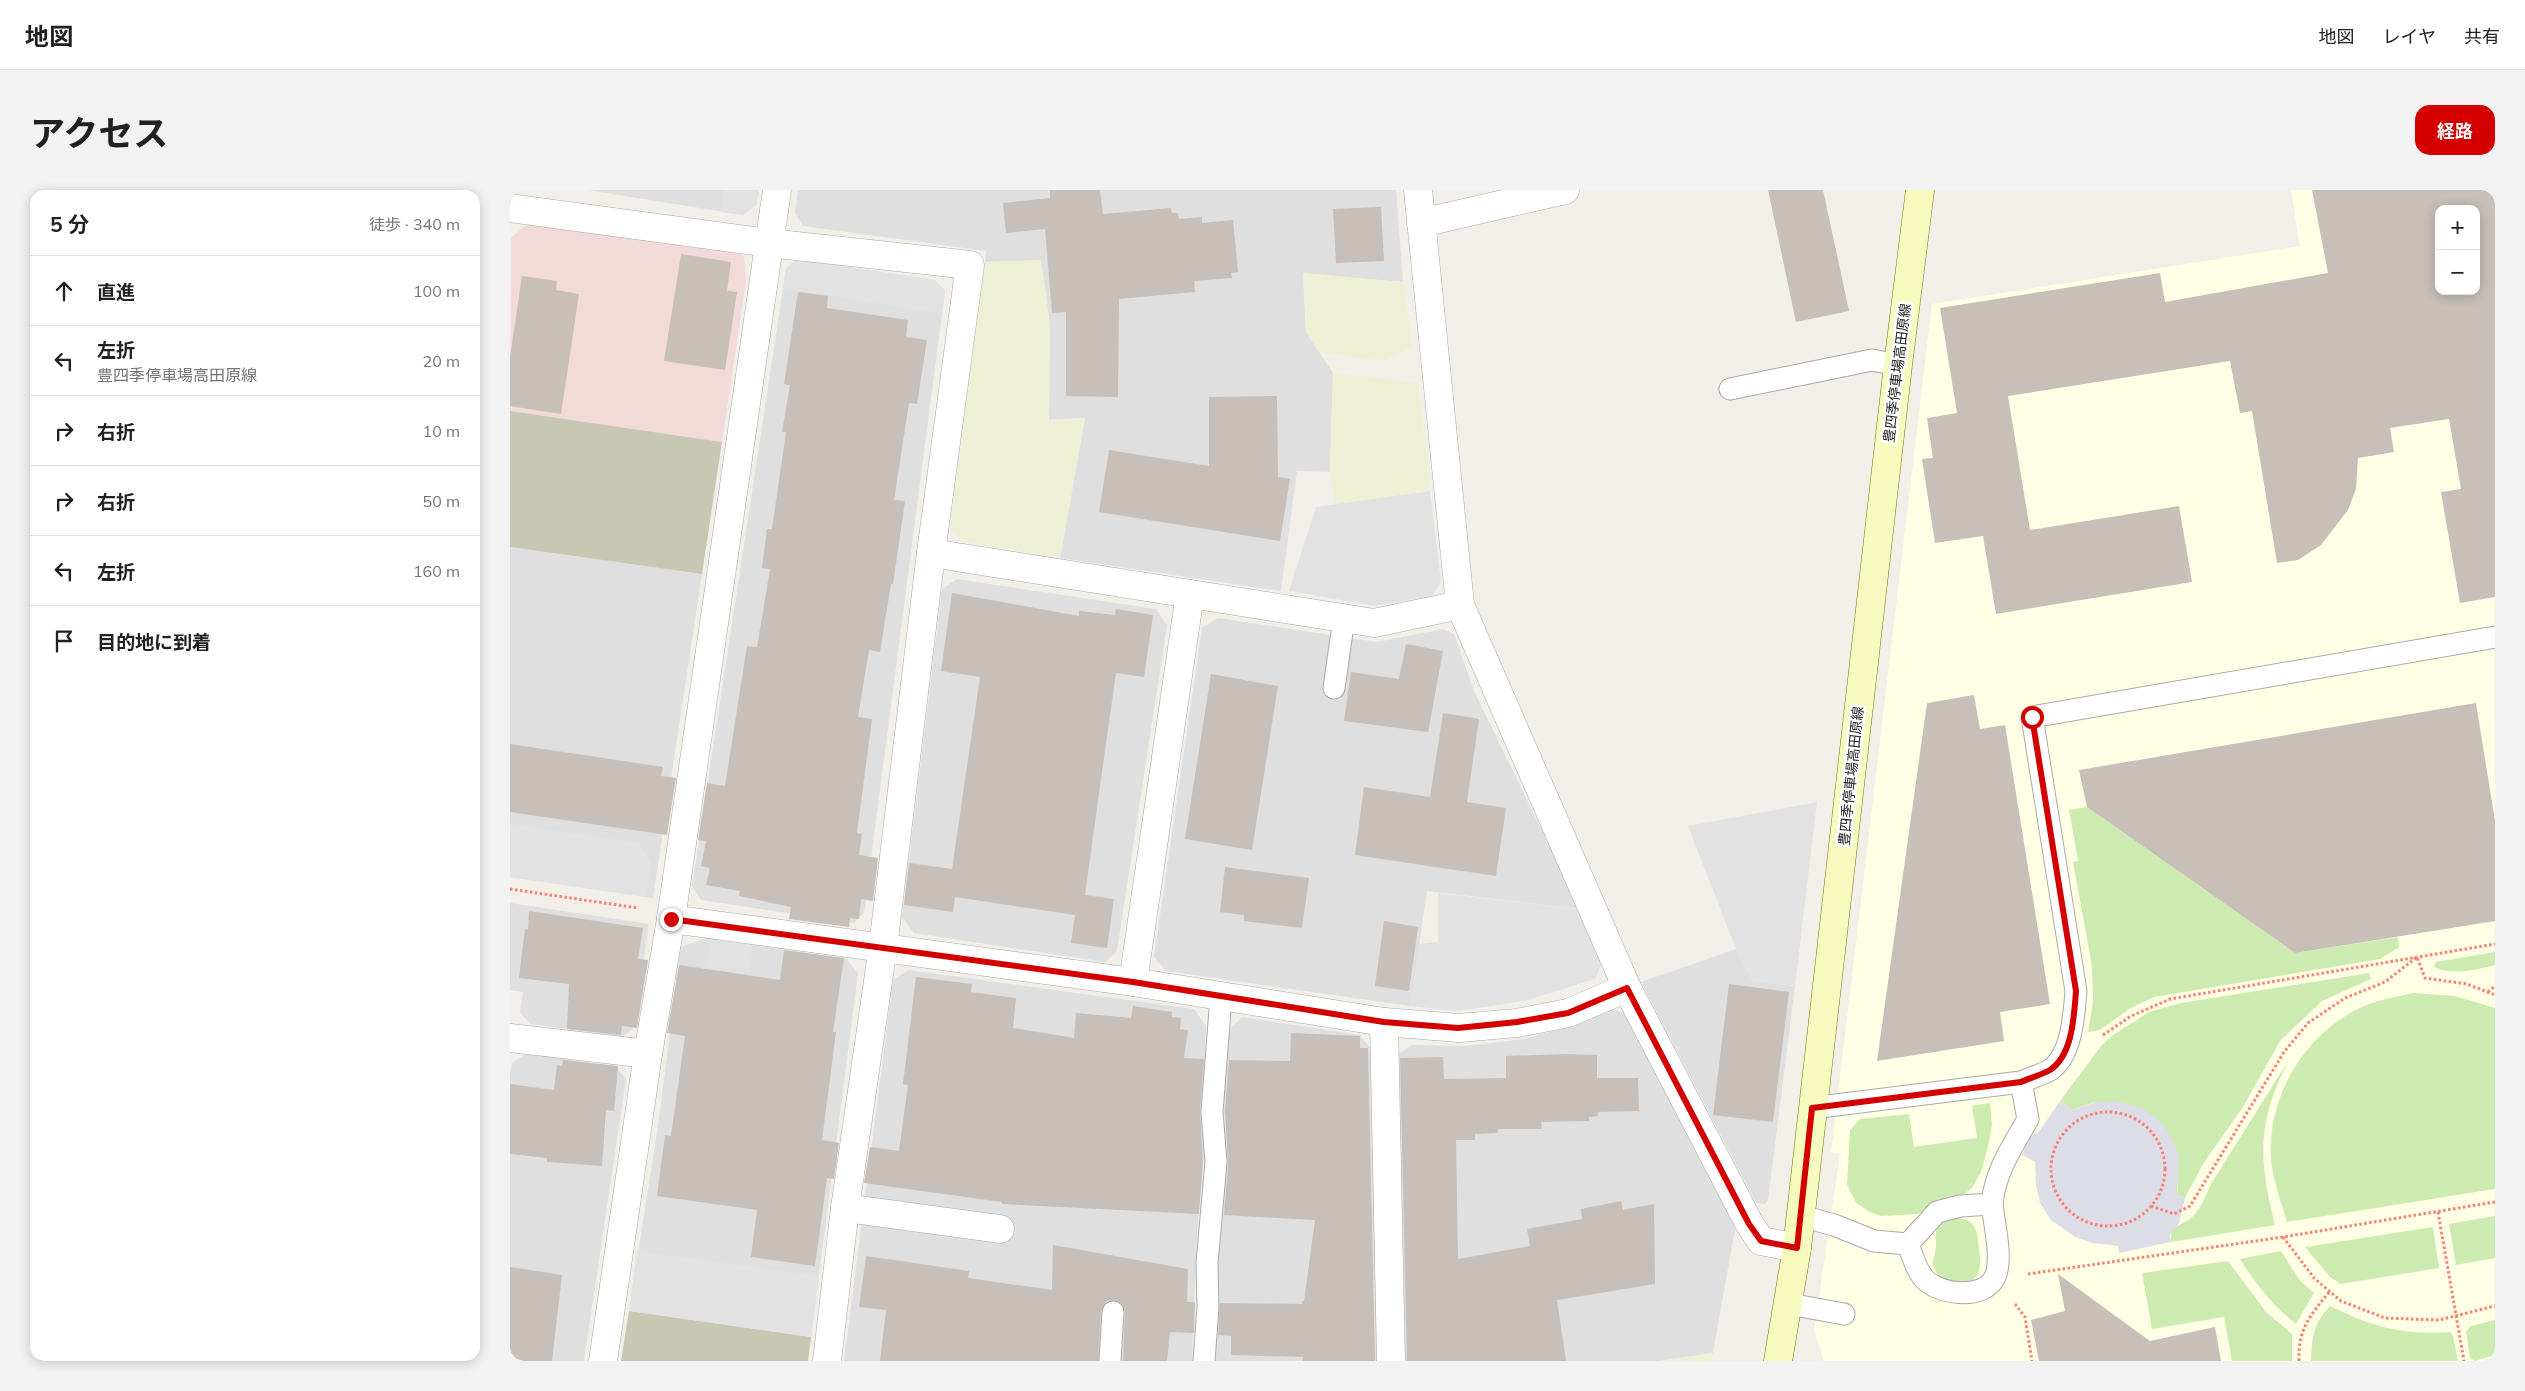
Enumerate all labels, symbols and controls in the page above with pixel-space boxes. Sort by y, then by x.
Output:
text: 地図 [25,21,73,51]
text: 地図 [2319,25,2355,48]
text: レイヤ [2383,25,2436,48]
text: 共有 [2464,25,2500,48]
button: 経路 [2415,105,2495,155]
text: アクセス [30,111,168,155]
map controls [2435,205,2480,295]
button: + [2435,205,2480,250]
text: 5 分 [50,211,89,237]
text: 徒歩 · 340 m [369,214,460,234]
button: − [2435,250,2480,295]
icon: ahead [50,277,78,305]
text: 直進 [97,280,135,304]
text: 100 m [413,281,460,301]
street label: 豊四季停車場高田原線 [1880,302,1914,444]
text: 左折 [97,338,135,362]
icon: left [50,347,78,375]
text: 20 m [423,351,460,371]
text: 豊四季停車場高田原線 [97,365,257,385]
icon: right [50,417,78,445]
text: 右折 [97,420,135,444]
text: 10 m [423,421,460,441]
icon: right [50,487,78,515]
text: 右折 [97,490,135,514]
text: 50 m [423,491,460,511]
icon: left [50,557,78,585]
text: 左折 [97,560,135,584]
text: 160 m [413,561,460,581]
icon: arrive [50,627,78,655]
text: 目的地に到着 [97,630,211,654]
street label: 豊四季停車場高田原線 [1835,705,1867,847]
route start [2021,706,2044,729]
route end [660,908,683,931]

